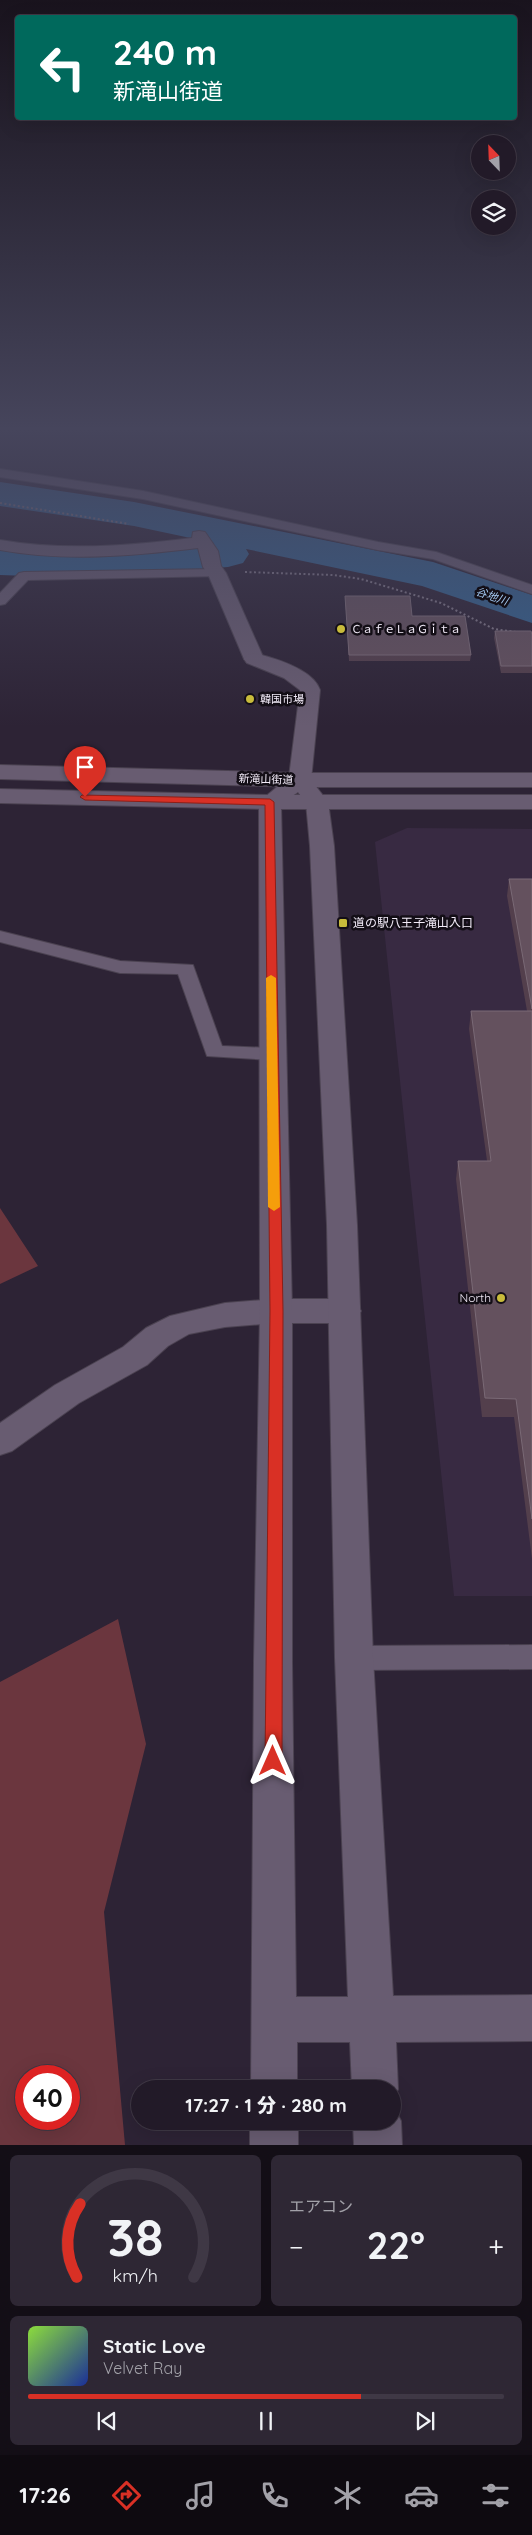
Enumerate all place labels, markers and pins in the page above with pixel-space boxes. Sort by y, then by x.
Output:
place label: ＣａｆｅＬａＧｉｔａ [351,622,461,636]
marker: ＣａｆｅＬａＧｉｔａ [335,623,347,635]
place label: 韓国市場 [260,692,304,706]
marker: 韓国市場 [244,693,256,705]
pin [64,746,106,797]
place label: 道の駅八王子滝山入口 [353,915,473,930]
marker: 道の駅八王子滝山入口 [337,917,349,929]
place label: North [460,1290,491,1305]
marker: North [495,1292,507,1304]

